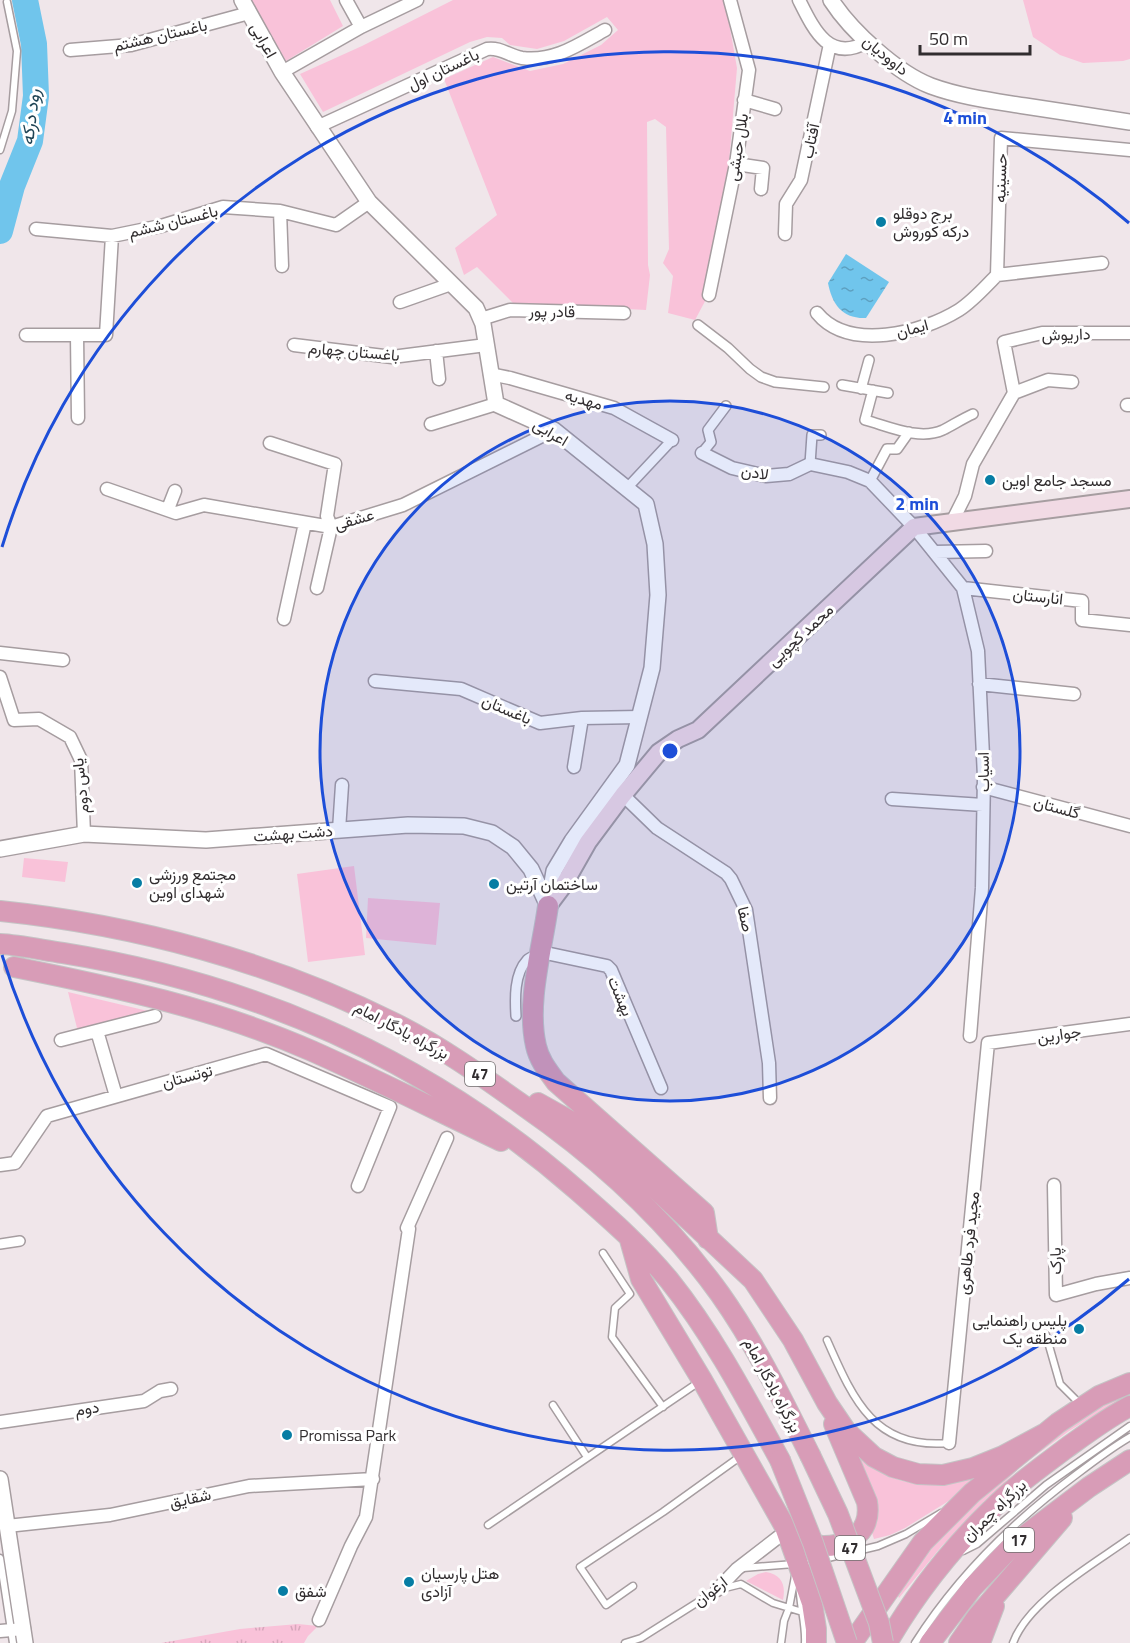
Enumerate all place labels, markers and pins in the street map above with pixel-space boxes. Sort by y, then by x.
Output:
place label: برج دوقلو درکه کوروش [893,201,969,243]
marker: برج دوقلو درکه کوروش [874,215,888,229]
place label: مسجد جامع اوین [1002,468,1111,492]
marker: مسجد جامع اوین [983,473,997,487]
centre of rings [660,741,680,761]
place label: مجتمع ورزشی شهدای اوین [149,862,236,904]
place label: ساختمان آرتین [506,872,598,896]
marker: مجتمع ورزشی شهدای اوین [130,876,144,890]
marker: ساختمان آرتین [487,877,501,891]
place label: پلیس راهنمایی منطقه یک [972,1308,1067,1350]
marker: پلیس راهنمایی منطقه یک [1072,1322,1086,1336]
place label: Promissa Park [299,1423,397,1447]
marker: Promissa Park [280,1428,294,1442]
place label: هتل پارسیان آزادی [421,1561,499,1603]
marker: هتل پارسیان آزادی [402,1575,416,1589]
place label: شفق [295,1579,327,1603]
marker: شفق [276,1584,290,1598]

